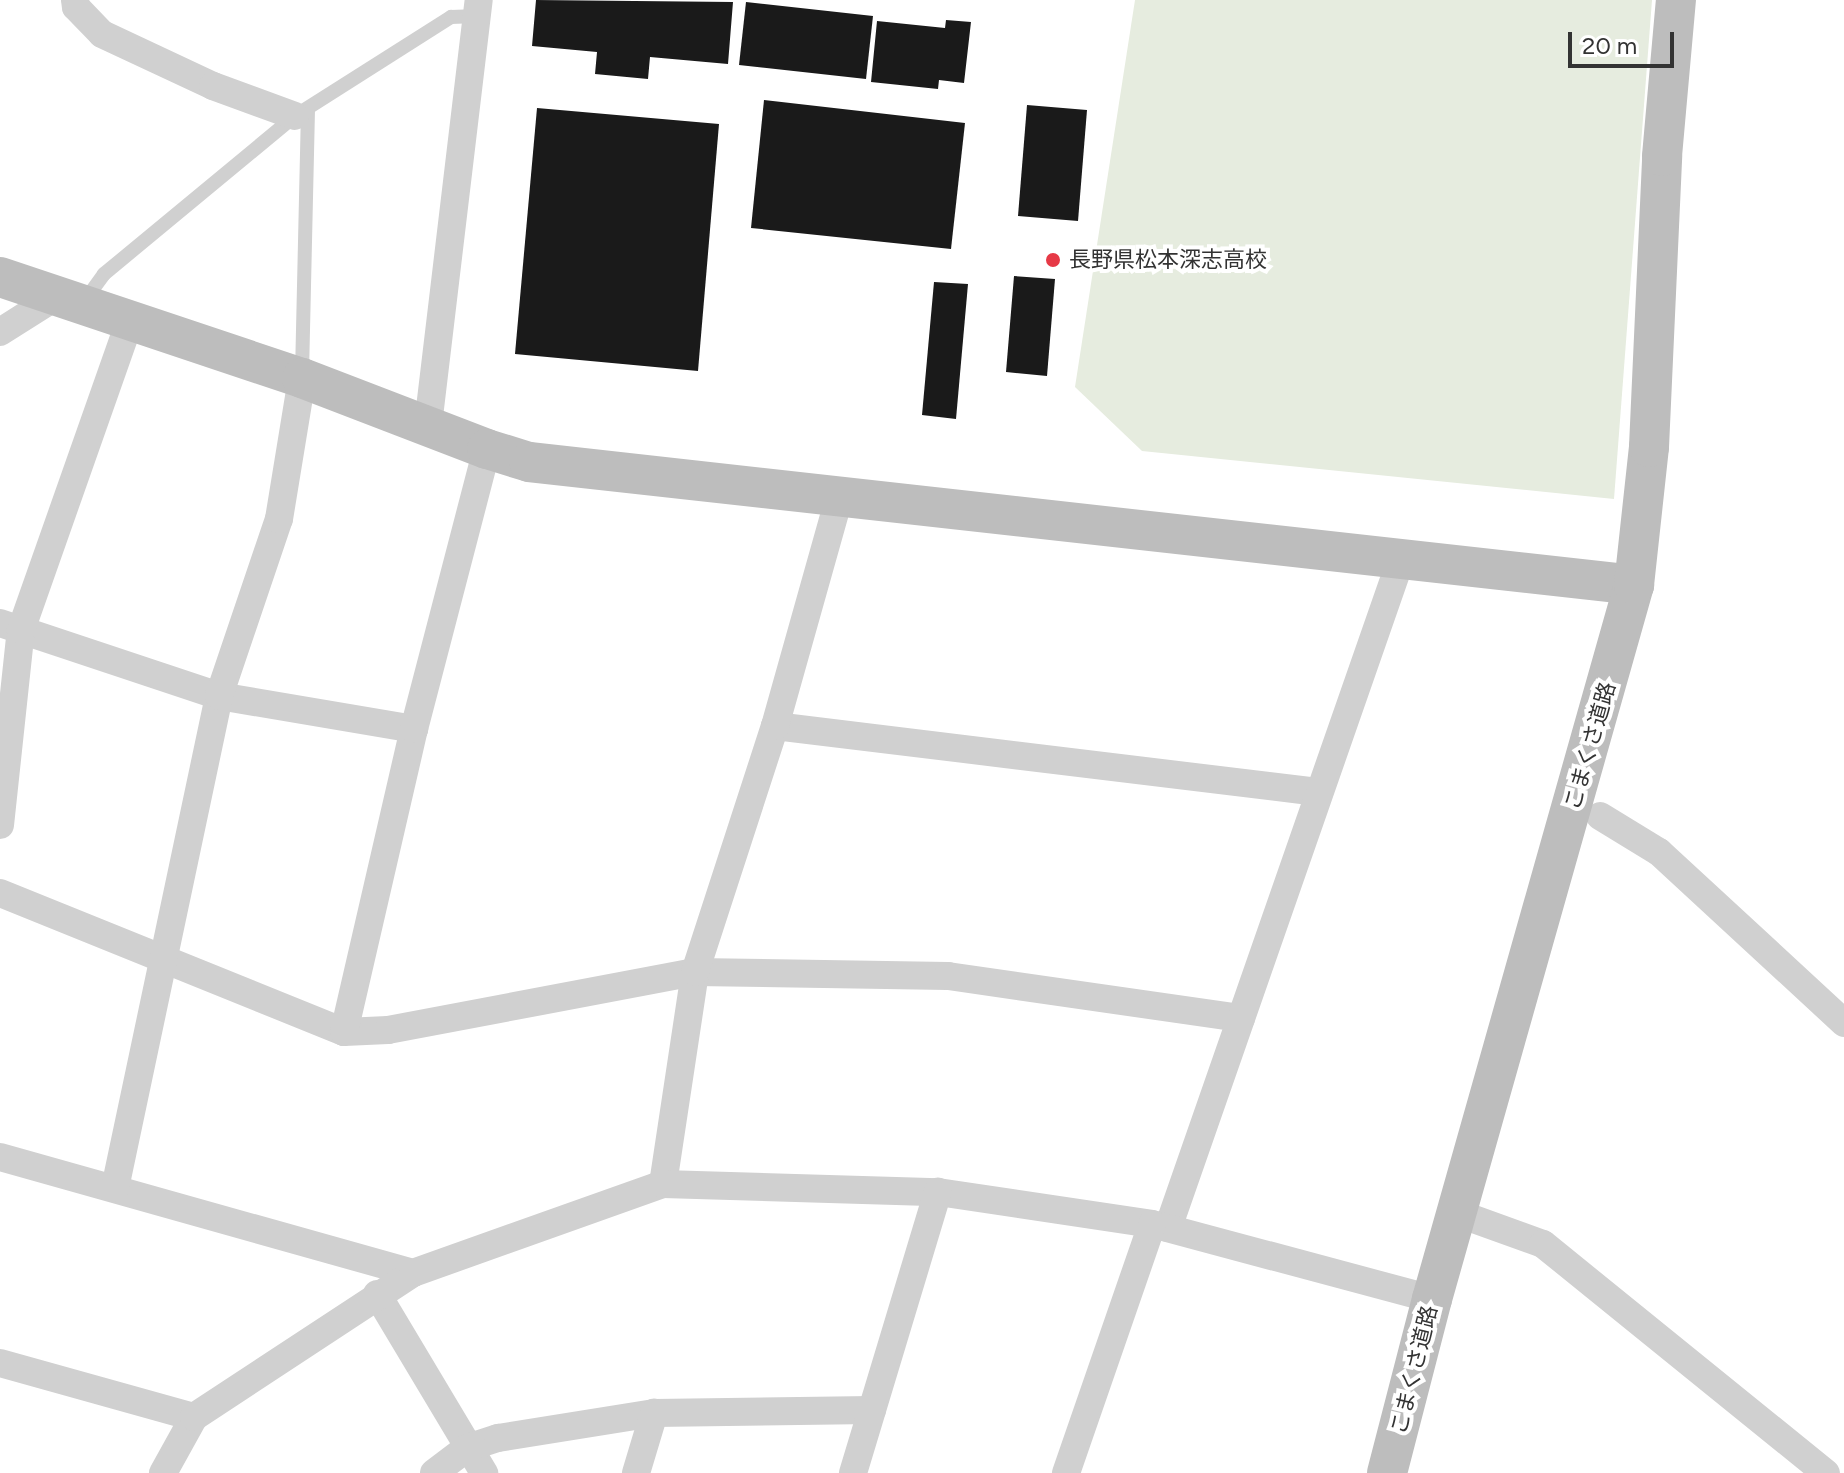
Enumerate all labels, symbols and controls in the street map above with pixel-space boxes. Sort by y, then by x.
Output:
scale bar [1572,16,1678,66]
text: 20 m [1582,31,1637,60]
place label: 長野県松本深志高校 [1069,247,1267,273]
marker: 長野県松本深志高校 [1044,251,1062,269]
street label: こまくさ道路 [1559,679,1621,813]
street label: こまくさ道路 [1385,1303,1443,1437]

